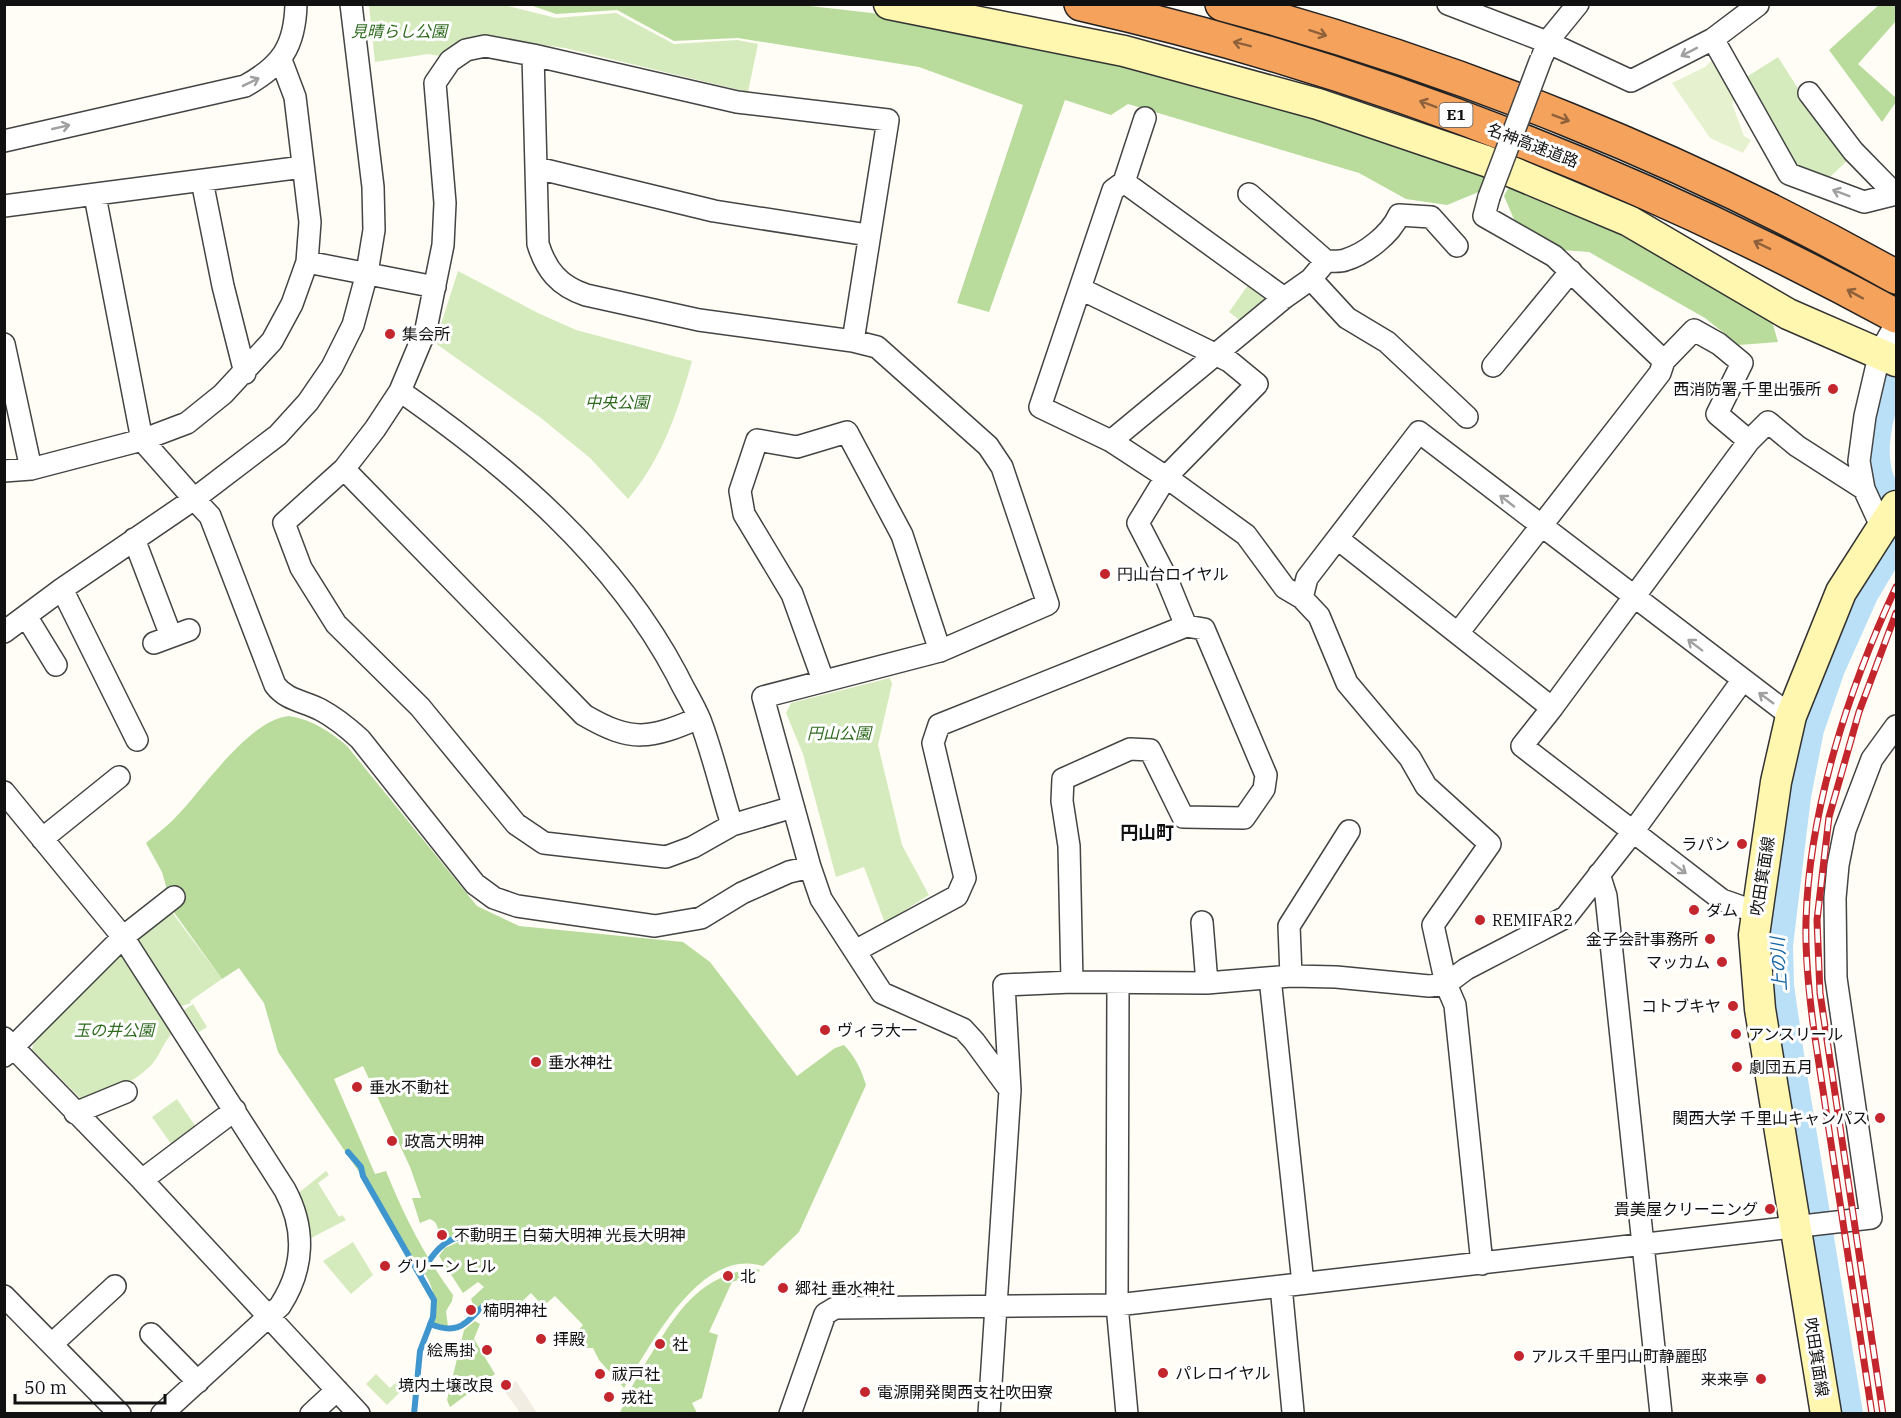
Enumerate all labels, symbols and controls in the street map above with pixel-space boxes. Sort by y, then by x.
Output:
park label: 見晴らし公園 [351,21,449,41]
one-way arrow [1308,28,1327,39]
one-way arrow [1233,38,1252,50]
one-way arrow [1680,47,1698,58]
one-way arrow [241,76,259,87]
one-way arrow [1419,98,1437,109]
road number: E1 [1440,103,1472,127]
one-way arrow [1552,114,1570,125]
street label: 名神高速道路 [1485,118,1581,172]
one-way arrow [52,121,71,133]
one-way arrow [1832,187,1850,198]
one-way arrow [1753,239,1771,251]
one-way arrow [1847,288,1865,299]
place label: 集会所 [402,324,450,344]
marker: 集会所 [383,327,397,341]
place label: 西消防署 千里出張所 [1673,379,1821,399]
marker: 西消防署 千里出張所 [1826,382,1840,396]
park label: 中央公園 [585,392,651,412]
one-way arrow [1499,495,1515,508]
place label: 円山台ロイヤル [1117,564,1229,584]
marker: 円山台ロイヤル [1098,567,1112,581]
one-way arrow [1687,639,1703,652]
one-way arrow [1759,692,1775,705]
park label: 円山公園 [807,723,873,743]
district label: 円山町 [1120,821,1174,844]
place label: ラパン [1681,834,1730,854]
street label: 吹田箕面線 [1746,835,1778,917]
marker: ラパン [1735,837,1749,851]
one-way arrow [1670,862,1686,874]
place label: ダム [1706,900,1738,920]
marker: ダム [1687,903,1701,917]
place label: REMIFAR2 [1492,910,1573,930]
marker: REMIFAR2 [1473,913,1487,927]
place label: 金子会計事務所 [1586,929,1698,949]
marker: 金子会計事務所 [1703,932,1717,946]
water label: 上の川 [1765,934,1791,992]
place label: マッカム [1646,952,1710,972]
marker: マッカム [1715,955,1729,969]
place label: コトブキヤ [1641,996,1721,1016]
marker: コトブキヤ [1726,999,1740,1013]
park label: 玉の井公園 [74,1020,156,1040]
place label: ヴィラ大一 [837,1020,917,1040]
marker: ヴィラ大一 [818,1023,832,1037]
place label: アンスリール [1748,1024,1843,1044]
marker: アンスリール [1729,1027,1743,1041]
place label: 垂水神社 [548,1052,612,1072]
marker: 垂水神社 [529,1055,543,1069]
place label: 劇団五月 [1749,1057,1813,1077]
marker: 劇団五月 [1730,1060,1744,1074]
place label: 垂水不動社 [369,1077,449,1097]
marker: 垂水不動社 [350,1080,364,1094]
place label: 関西大学 千里山キャンパス [1672,1108,1868,1128]
marker: 関西大学 千里山キャンパス [1873,1111,1887,1125]
place label: 政高大明神 [404,1131,484,1151]
marker: 政高大明神 [385,1134,399,1148]
place label: 貴美屋クリーニング [1614,1199,1758,1219]
marker: 貴美屋クリーニング [1763,1202,1777,1216]
place label: 不動明王 白菊大明神 光長大明神 [454,1225,685,1245]
marker: 不動明王 白菊大明神 光長大明神 [435,1228,449,1242]
place label: グリーン ヒル [397,1256,496,1276]
marker: グリーン ヒル [378,1259,392,1273]
place label: 北 [740,1266,756,1286]
marker: 北 [721,1269,735,1283]
place label: 郷社 垂水神社 [795,1278,895,1298]
marker: 郷社 垂水神社 [776,1281,790,1295]
place label: 楠明神社 [483,1300,547,1320]
marker: 楠明神社 [464,1303,478,1317]
street label: 吹田箕面線 [1801,1316,1833,1398]
place label: 拝殿 [553,1329,585,1349]
marker: 拝殿 [534,1332,548,1346]
place label: 社 [672,1334,688,1354]
marker: 社 [653,1337,667,1351]
place label: 絵馬掛 [427,1340,475,1360]
marker: 絵馬掛 [480,1343,494,1357]
place label: アルス千里円山町静麗邸 [1531,1346,1707,1366]
marker: アルス千里円山町静麗邸 [1512,1349,1526,1363]
place label: パレロイヤル [1175,1363,1271,1383]
place label: 祓戸社 [612,1364,660,1384]
marker: パレロイヤル [1156,1366,1170,1380]
scale bar [15,1367,165,1405]
marker: 祓戸社 [593,1367,607,1381]
place label: 来来亭 [1701,1369,1749,1389]
marker: 来来亭 [1754,1372,1768,1386]
place label: 境内土壌改良 [398,1375,494,1395]
text: 50 m [24,1376,67,1399]
marker: 境内土壌改良 [499,1378,513,1392]
place label: 電源開発関西支社吹田寮 [877,1382,1053,1402]
marker: 電源開発関西支社吹田寮 [858,1385,872,1399]
place label: 戎社 [621,1387,653,1407]
marker: 戎社 [602,1390,616,1404]

